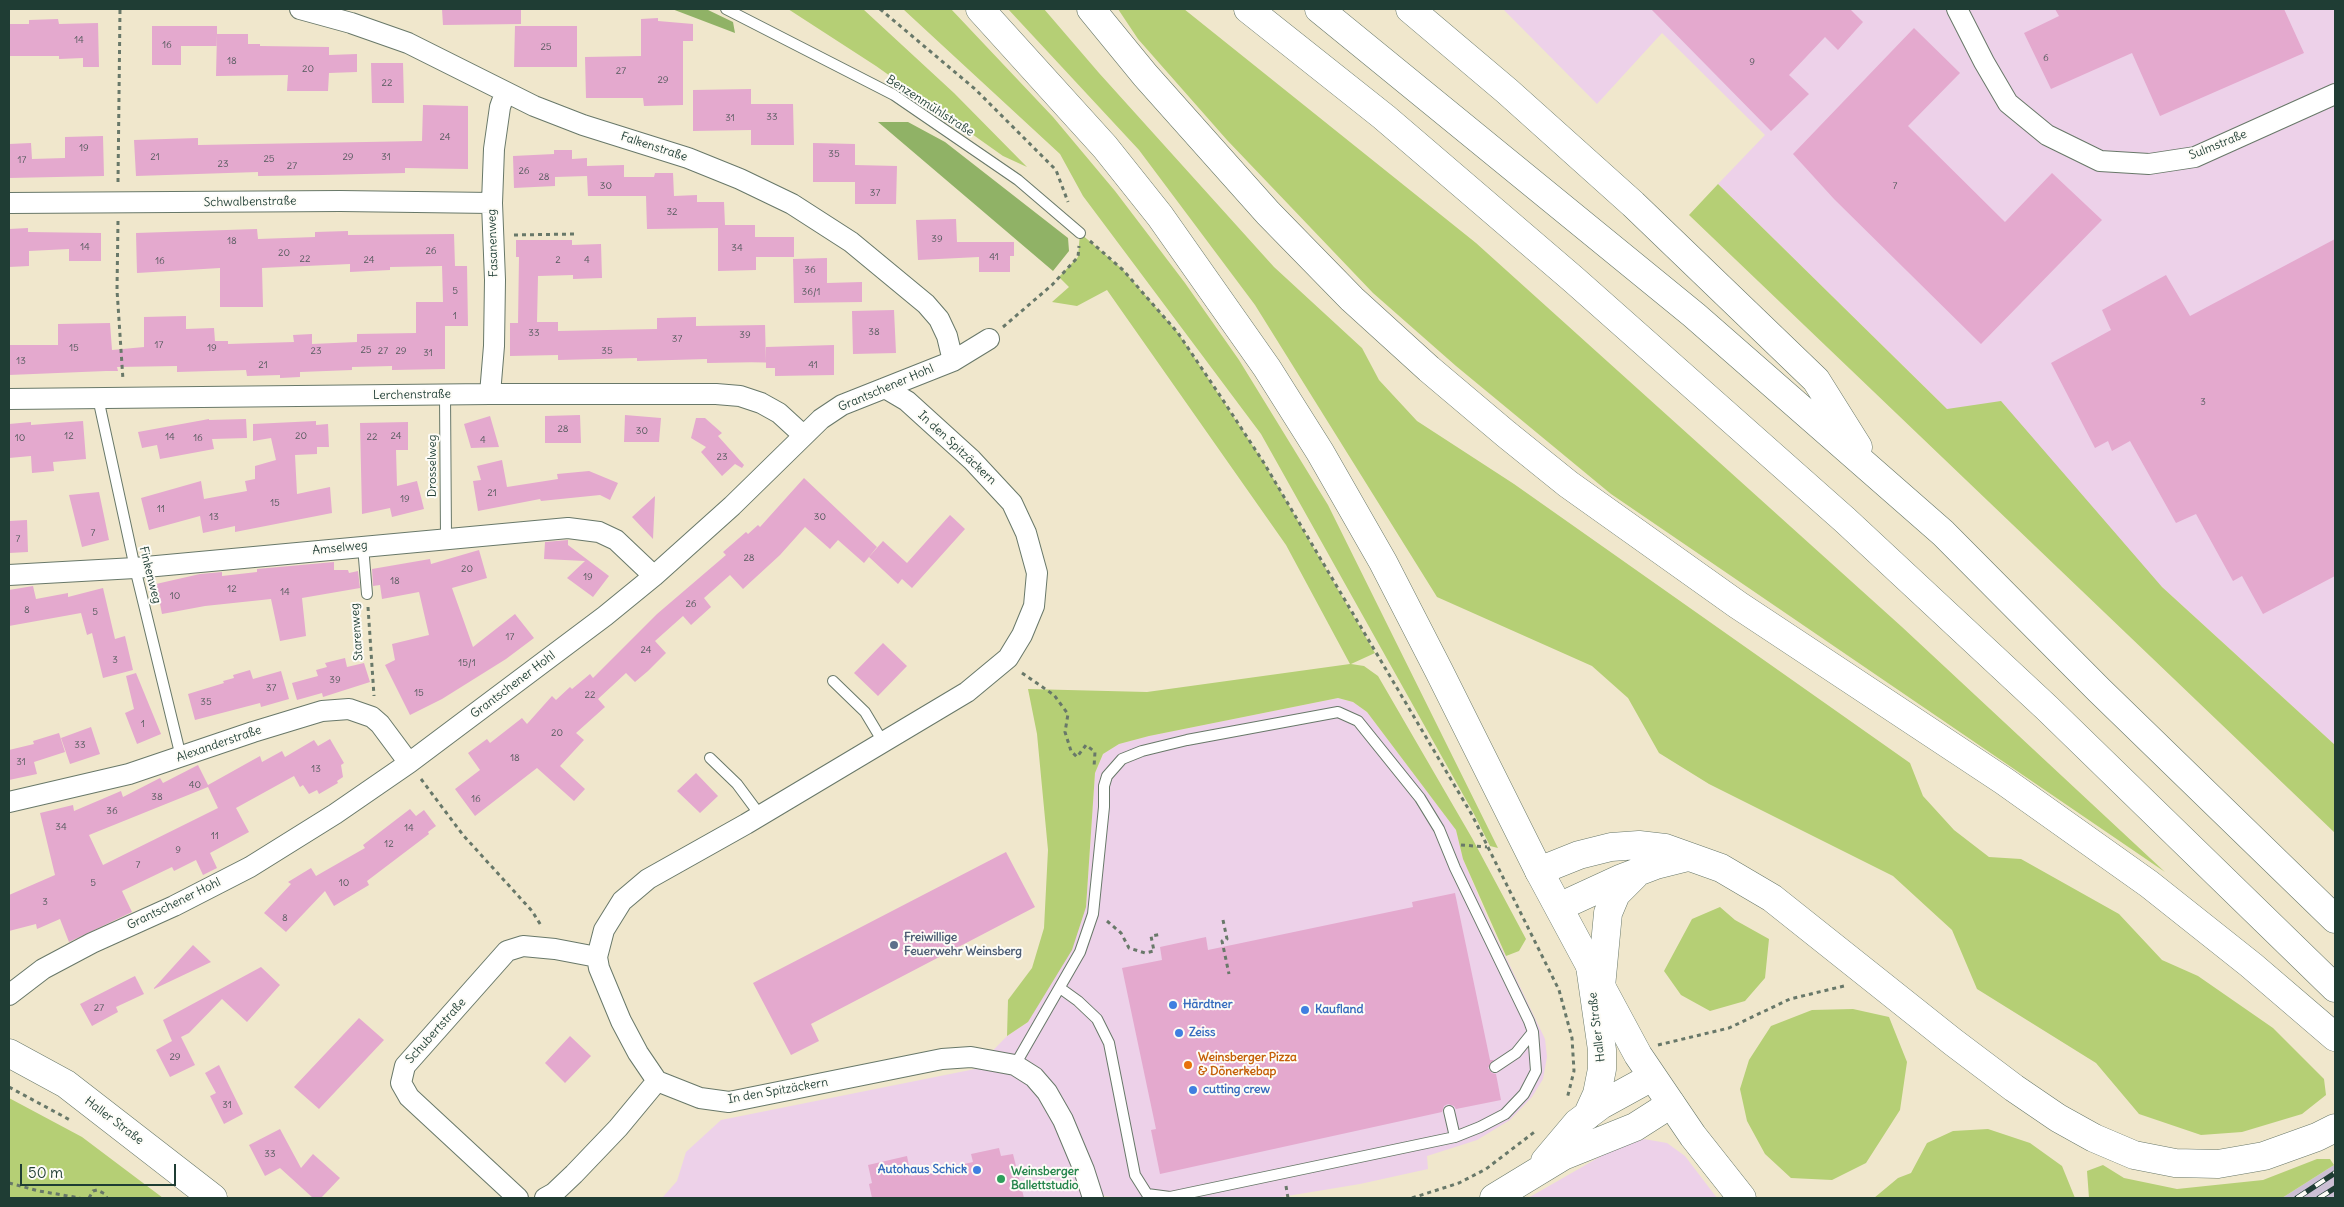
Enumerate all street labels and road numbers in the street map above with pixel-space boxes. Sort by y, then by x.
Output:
street label: Benzenmühlstraße [884,72,976,140]
street label: Sulmstraße [2187,127,2249,163]
street label: Falkenstraße [619,129,689,165]
street label: Schwalbenstraße [204,194,296,210]
street label: Fasanenweg [485,209,501,277]
street label: Grantschener Hohl [836,361,936,415]
street label: Lerchenstraße [373,387,451,403]
street label: In den Spitzäckern [915,408,999,488]
street label: Drosselweg [426,435,440,497]
street label: Amselweg [312,538,368,558]
street label: Finkenweg [136,545,164,605]
street label: Starenweg [348,603,366,661]
street label: Grantschener Hohl [468,648,558,722]
street label: Alexanderstraße [175,723,263,765]
street label: Grantschener Hohl [125,875,223,933]
street label: Haller Straße [1586,991,1608,1063]
street label: Schubertstraße [403,995,469,1067]
street label: In den Spitzäckern [727,1075,829,1107]
street label: Haller Straße [82,1094,146,1148]

